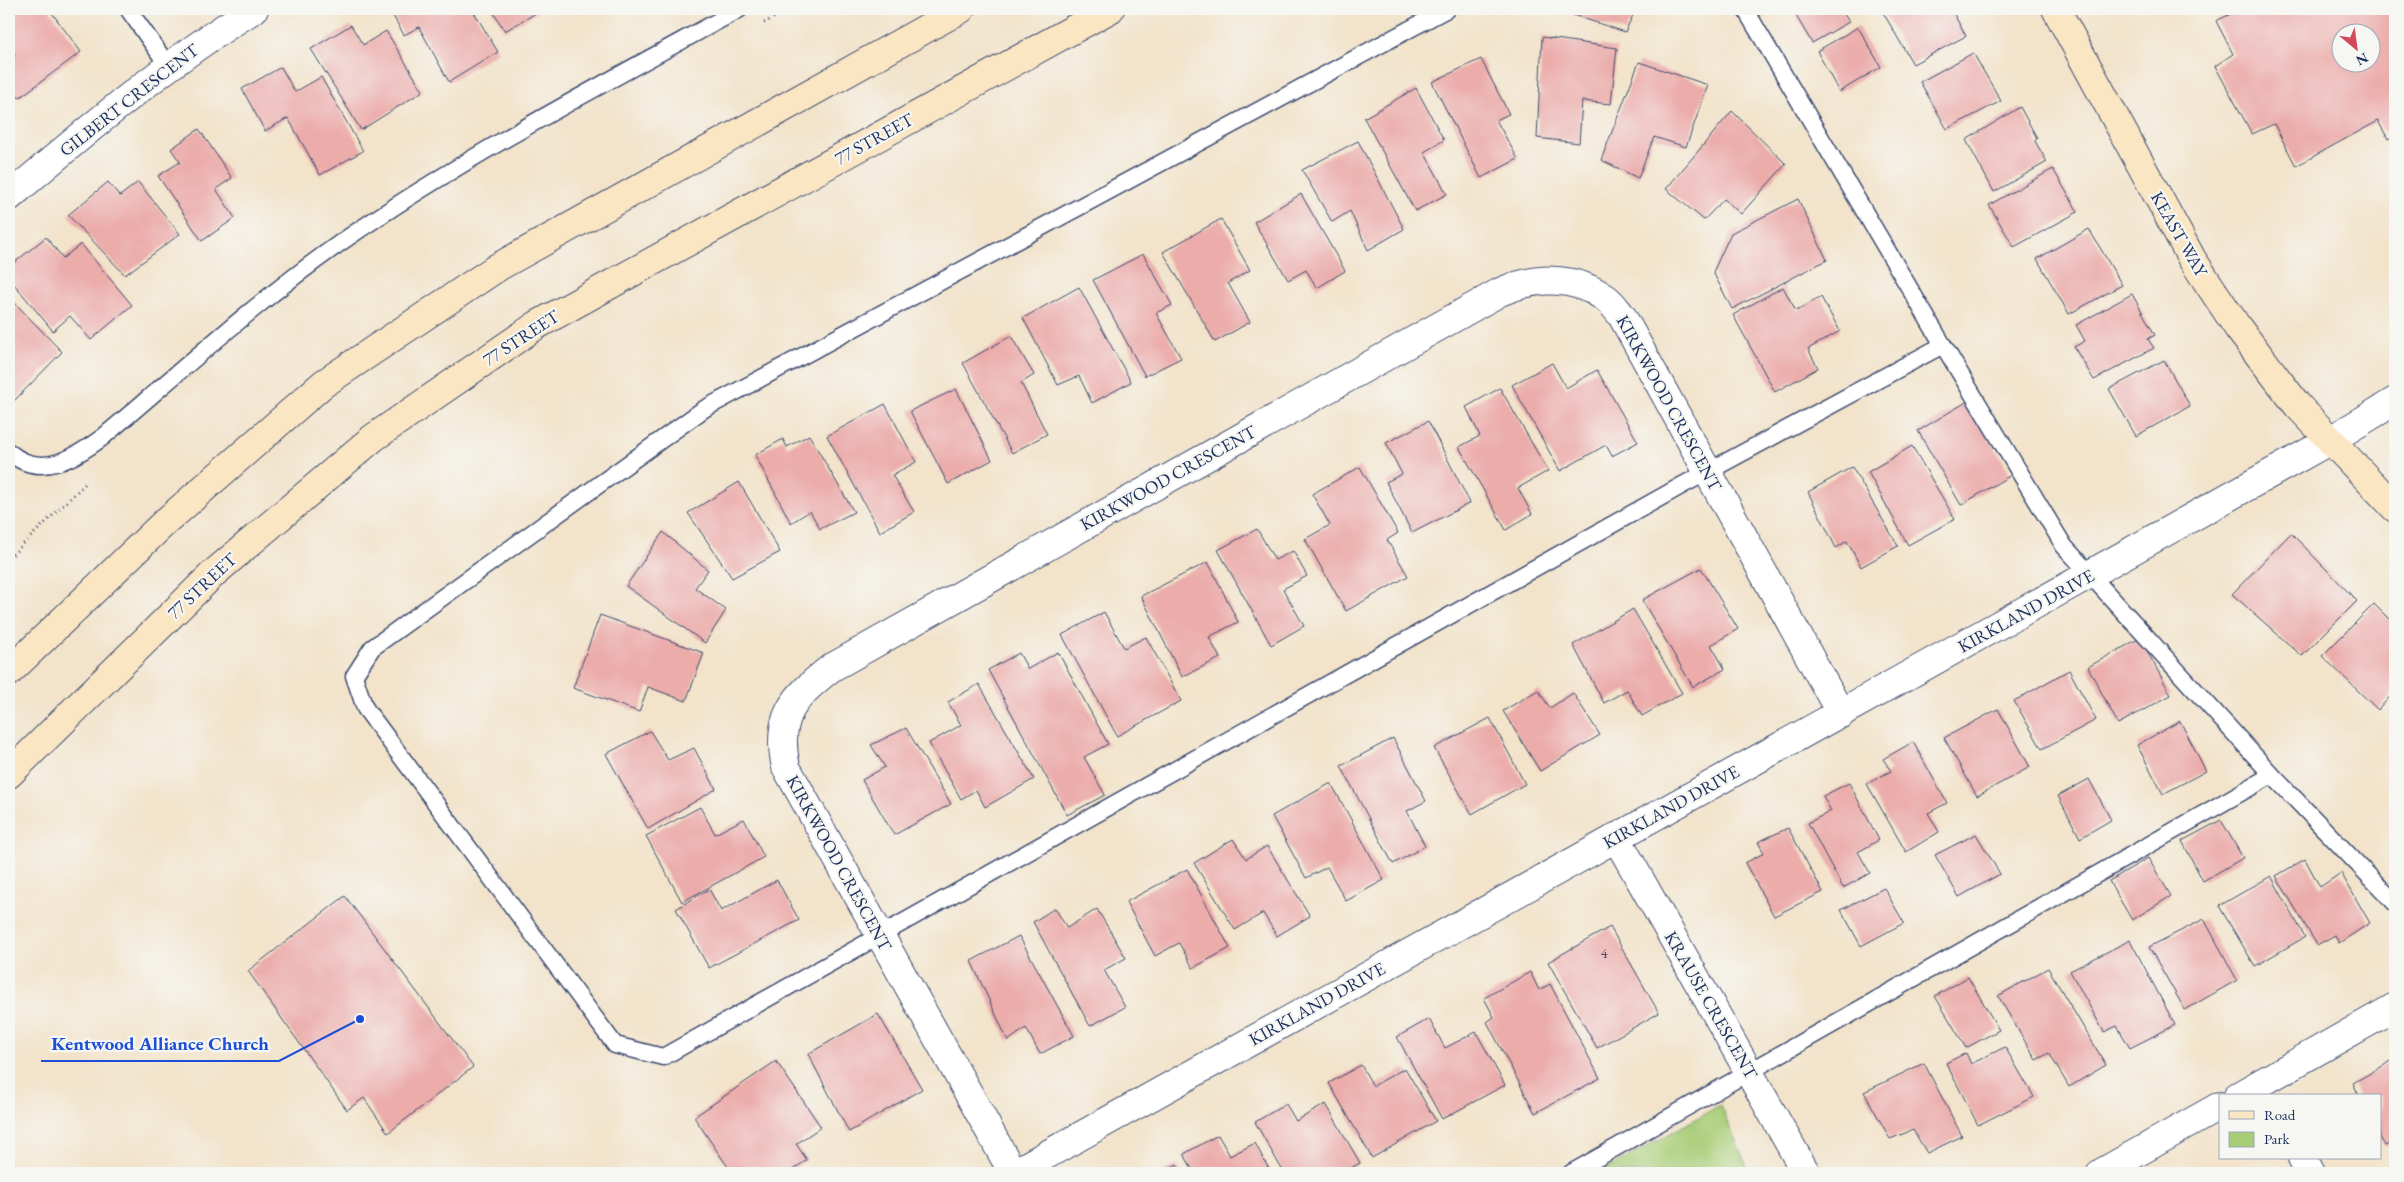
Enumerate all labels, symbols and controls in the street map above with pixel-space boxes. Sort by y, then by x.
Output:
north arrow [2332,22,2382,72]
street label: GILBERT CRESCENT [54,37,204,161]
text: N [2352,49,2372,70]
street label: 77 STREET [830,107,918,170]
street label: KEAST WAY [2146,187,2214,282]
street label: 77 STREET [478,304,564,371]
street label: KIRKWOOD CRESCENT [1612,311,1728,495]
street label: KIRKWOOD CRESCENT [1076,419,1260,535]
street label: 77 STREET [162,547,242,624]
street label: KIRKLAND DRIVE [1953,564,2098,658]
street label: KIRKLAND DRIVE [1598,760,1743,854]
street label: KIRKWOOD CRESCENT [782,771,898,955]
street label: KRAUSE CRESCENT [1660,927,1764,1084]
house number: 4 [1600,943,1608,962]
street label: KIRKLAND DRIVE [1244,957,1389,1051]
callout: Kentwood Alliance Church [41,1027,279,1061]
text: Kentwood Alliance Church [51,1031,269,1056]
legend [2219,1094,2382,1160]
text: Road [2264,1105,2296,1124]
text: Park [2264,1129,2291,1148]

